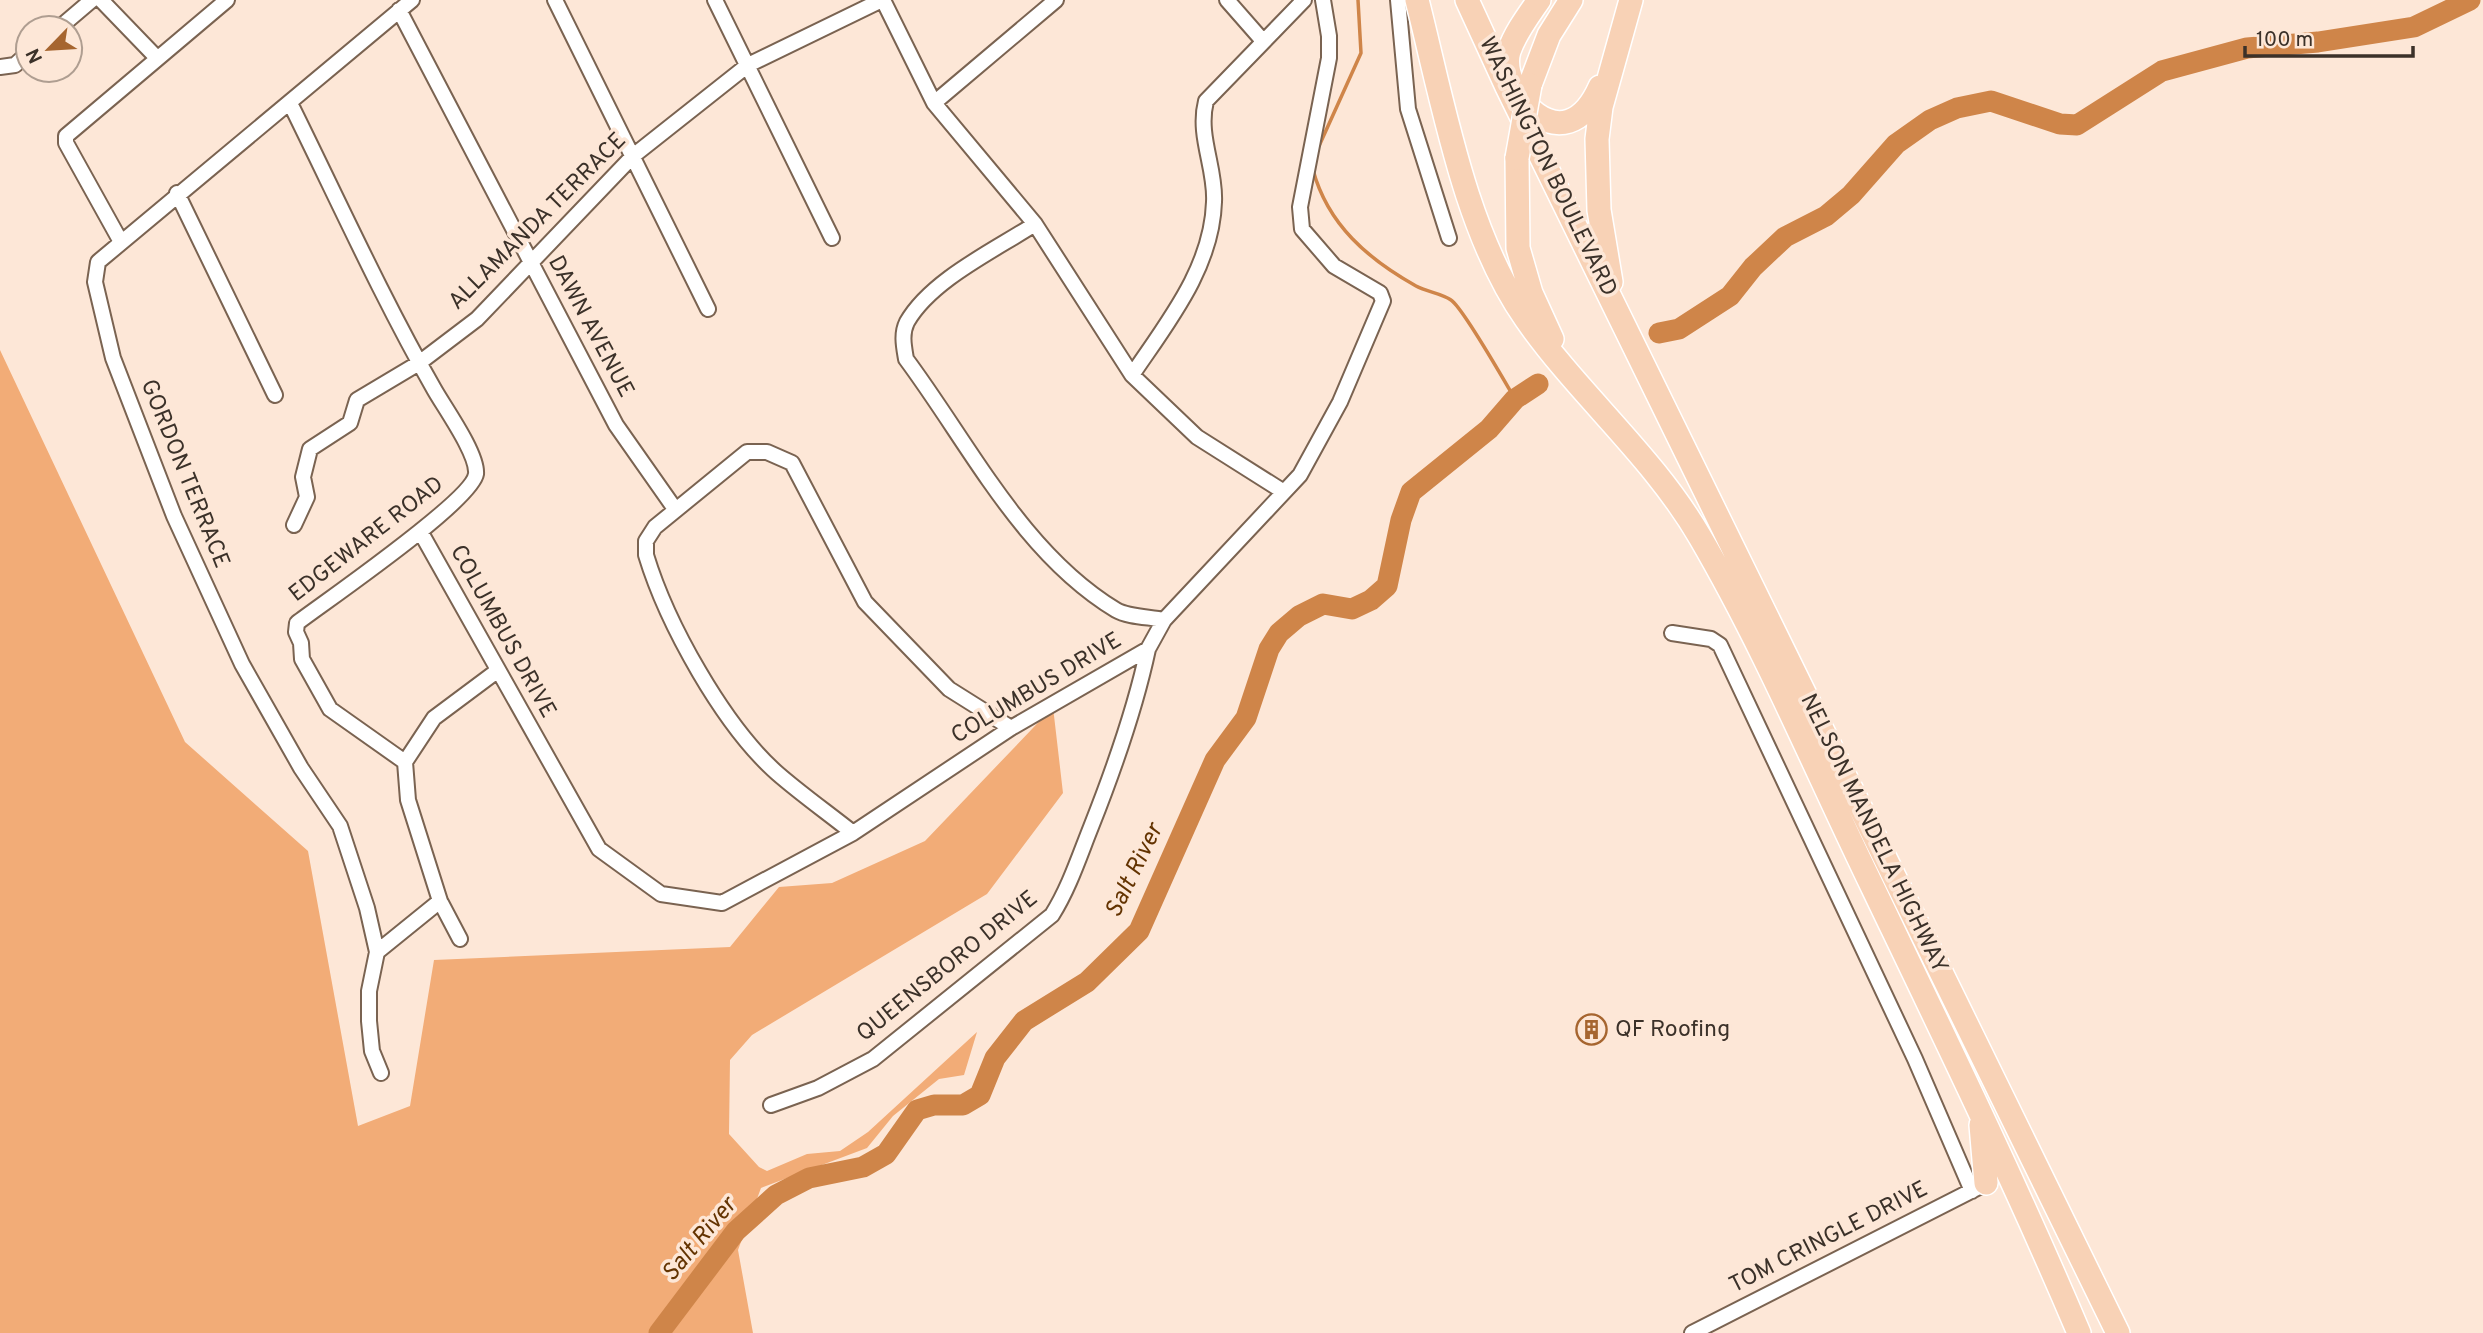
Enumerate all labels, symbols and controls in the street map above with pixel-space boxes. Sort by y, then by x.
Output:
north arrow [14,14,84,84]
scale bar [2245,14,2413,58]
text: 100 m [2256,27,2313,54]
street label: WASHINGTON BOULEVARD [1471,32,1623,302]
text: N [22,44,49,67]
street label: ALLAMANDA TERRACE [443,127,633,317]
street label: DAWN AVENUE [540,251,640,403]
street label: GORDON TERRACE [133,375,235,573]
street label: EDGEWARE ROAD [284,471,450,609]
street label: COLUMBUS DRIVE [442,540,562,724]
street label: COLUMBUS DRIVE [947,627,1127,751]
street label: NELSON MANDELA HIGHWAY [1793,690,1953,978]
water label: Salt River [1099,818,1171,923]
street label: QUEENSBORO DRIVE [852,885,1044,1049]
building icon: QF Roofing [1575,1013,1609,1047]
place label: QF Roofing [1615,1016,1730,1045]
street label: TOM CRINGLE DRIVE [1725,1175,1933,1301]
water label: Salt River [656,1190,745,1288]

